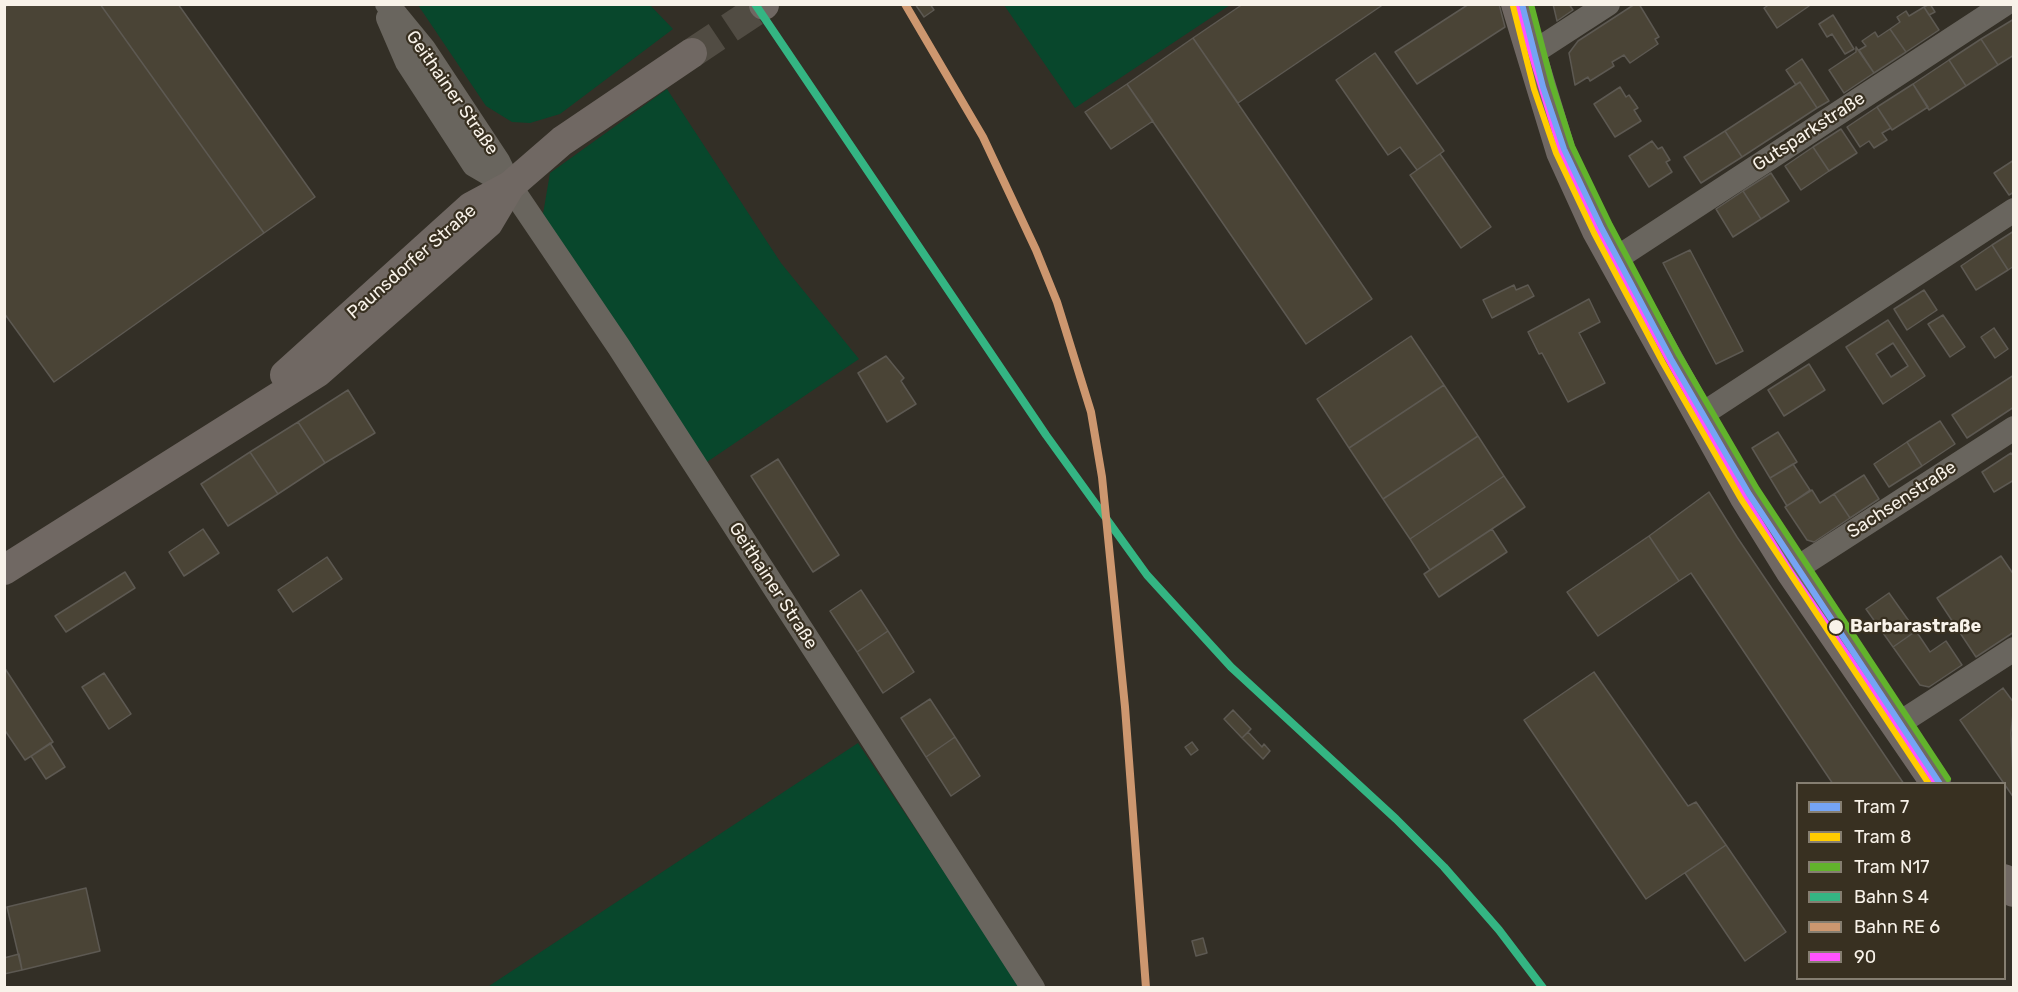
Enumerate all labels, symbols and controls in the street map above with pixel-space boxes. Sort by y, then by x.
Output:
street label: Geithainer Straße [401,27,503,159]
street label: Gutsparkstraße [1749,88,1869,176]
street label: Paunsdorfer Straße [343,200,481,324]
street label: Sachsenstraße [1843,457,1961,543]
street label: Geithainer Straße [724,519,822,653]
place label: Barbarastraße [1850,616,1981,638]
marker: Barbarastraße [1827,618,1845,636]
legend [1796,782,2006,980]
text: Tram 7 [1854,796,1909,818]
text: Tram 8 [1854,826,1911,848]
text: Tram N17 [1854,856,1929,878]
text: Bahn S 4 [1854,886,1929,908]
text: Bahn RE 6 [1854,916,1940,938]
text: 90 [1854,946,1876,968]

